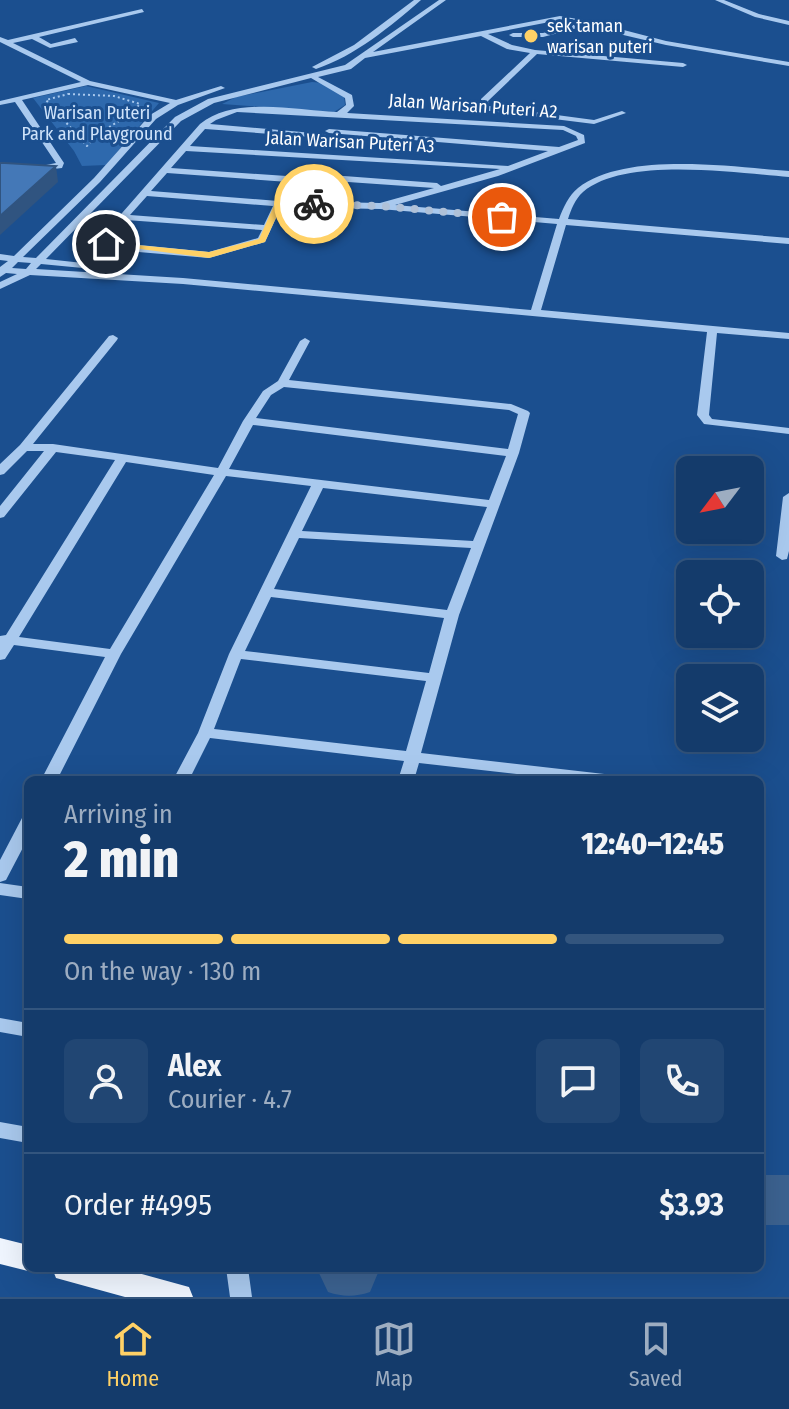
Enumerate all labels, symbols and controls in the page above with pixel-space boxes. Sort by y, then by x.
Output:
place label: sek taman warisan puteri [547,15,653,58]
marker: sek taman warisan puteri [522,27,540,45]
street label: Jalan Warisan Puteri A2 [388,89,558,123]
park label: Warisan Puteri Park and Playground [21,102,173,145]
street label: Jalan Warisan Puteri A3 [265,127,435,157]
courier [274,164,354,244]
icon: bike [292,182,336,226]
pin [468,183,536,251]
icon: bag [480,195,524,239]
pin [72,210,140,278]
icon: home [84,222,128,266]
north arrow [676,456,764,544]
map controls [676,456,764,752]
button: locate [676,560,764,648]
button: layers [676,664,764,752]
text: Arriving in [64,799,173,830]
text: 12:40–12:45 [581,826,724,862]
text: 2 min [64,828,179,891]
text: On the way · 130 m [64,956,261,987]
button: person [64,1039,148,1123]
button: chat [536,1039,620,1123]
button: phone [640,1039,724,1123]
text: Alex [168,1048,221,1084]
text: Courier · 4.7 [168,1084,292,1115]
text: Order #4995 [64,1187,212,1223]
text: $3.93 [660,1187,724,1223]
tab: Home [106,1317,159,1392]
tab: Map [372,1317,416,1392]
tab: Saved [629,1317,683,1392]

